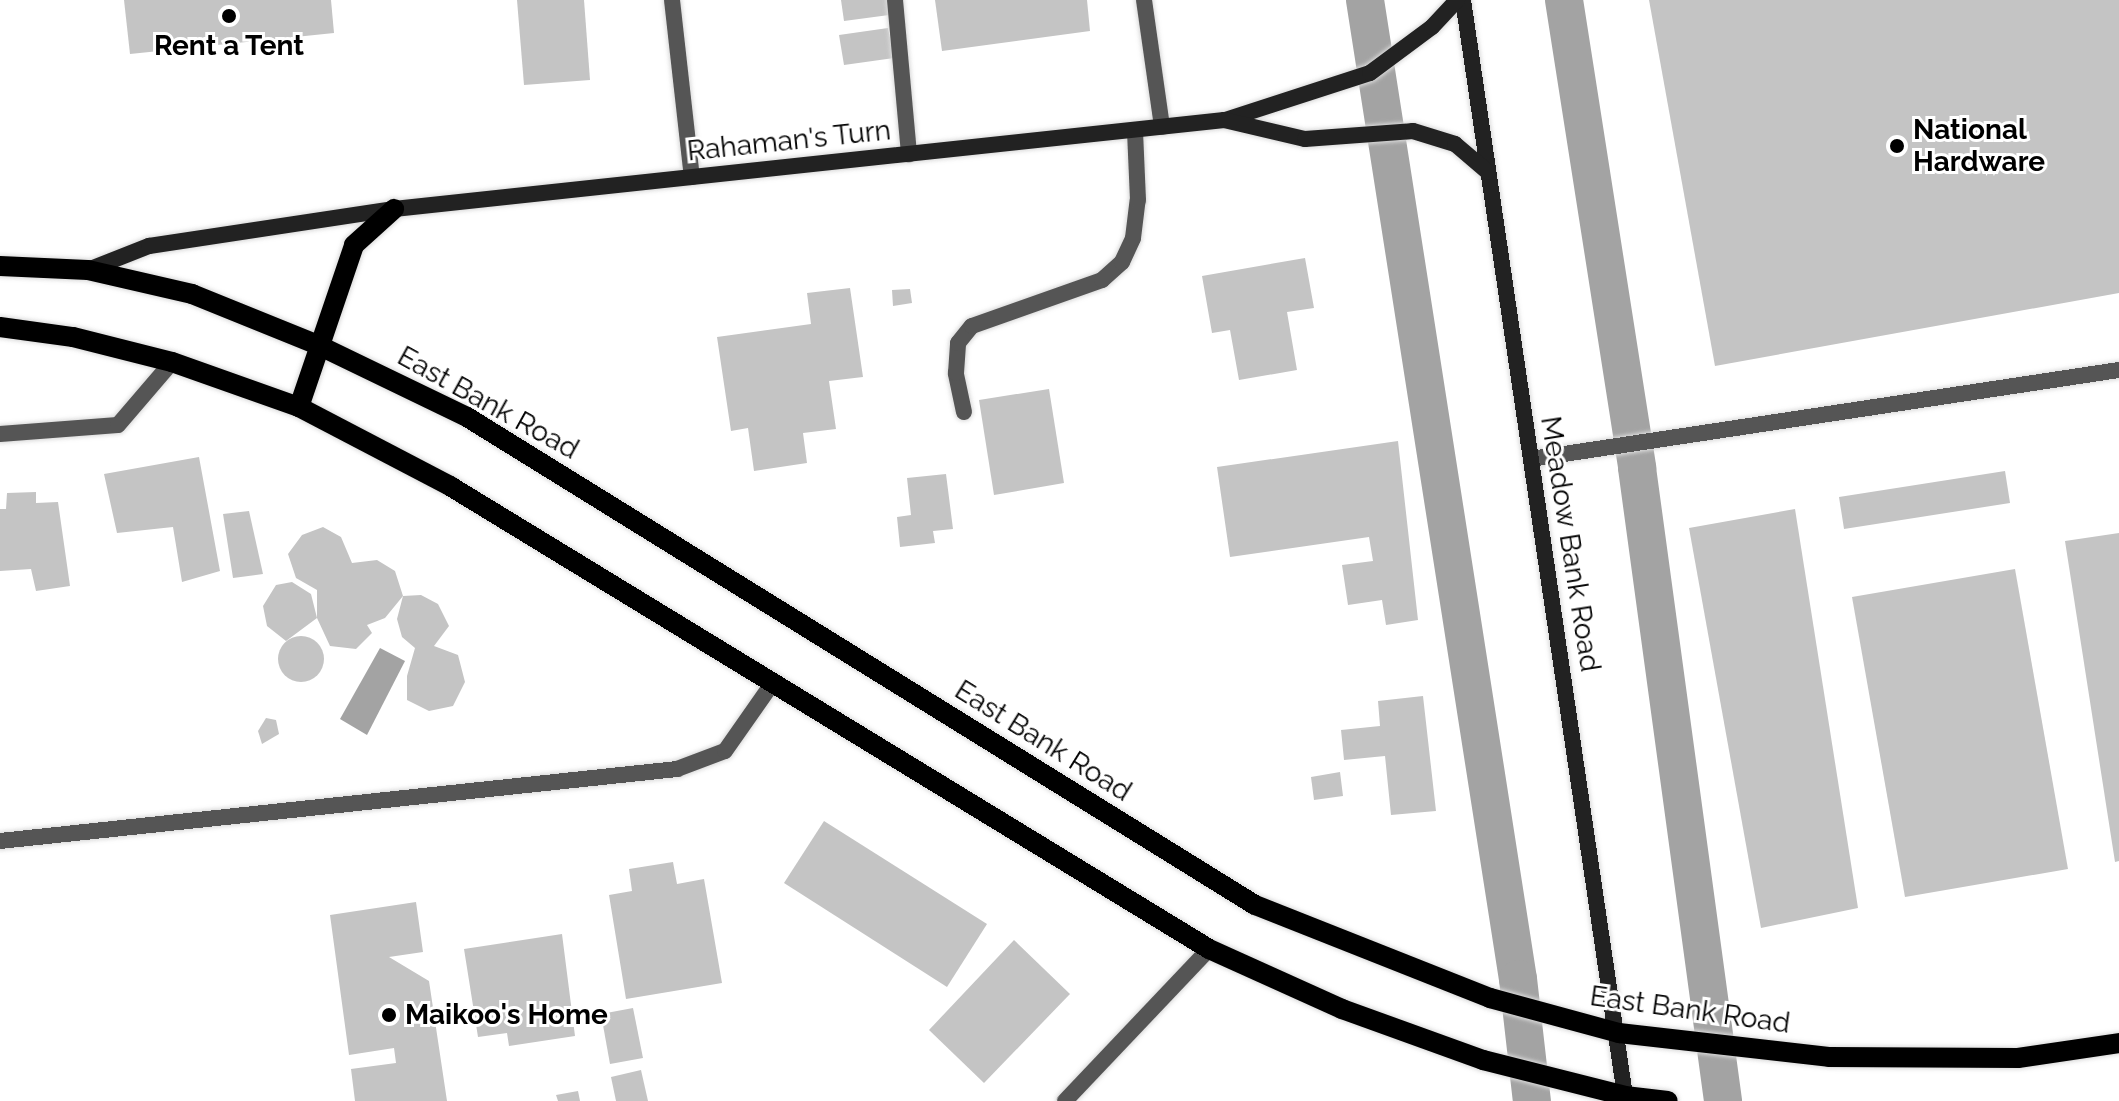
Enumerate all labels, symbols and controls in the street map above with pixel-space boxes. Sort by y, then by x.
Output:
marker: Rent a Tent [220,7,238,25]
place label: Rent a Tent [154,29,304,63]
place label: National Hardware [1913,113,2045,179]
street label: Rahaman's Turn [685,114,893,168]
marker: National Hardware [1888,137,1906,155]
street label: East Bank Road [392,339,584,467]
street label: Meadow Bank Road [1533,414,1607,674]
street label: East Bank Road [949,673,1137,809]
street label: East Bank Road [1588,979,1792,1041]
place label: Maikoo's Home [405,998,608,1032]
marker: Maikoo's Home [380,1006,398,1024]

